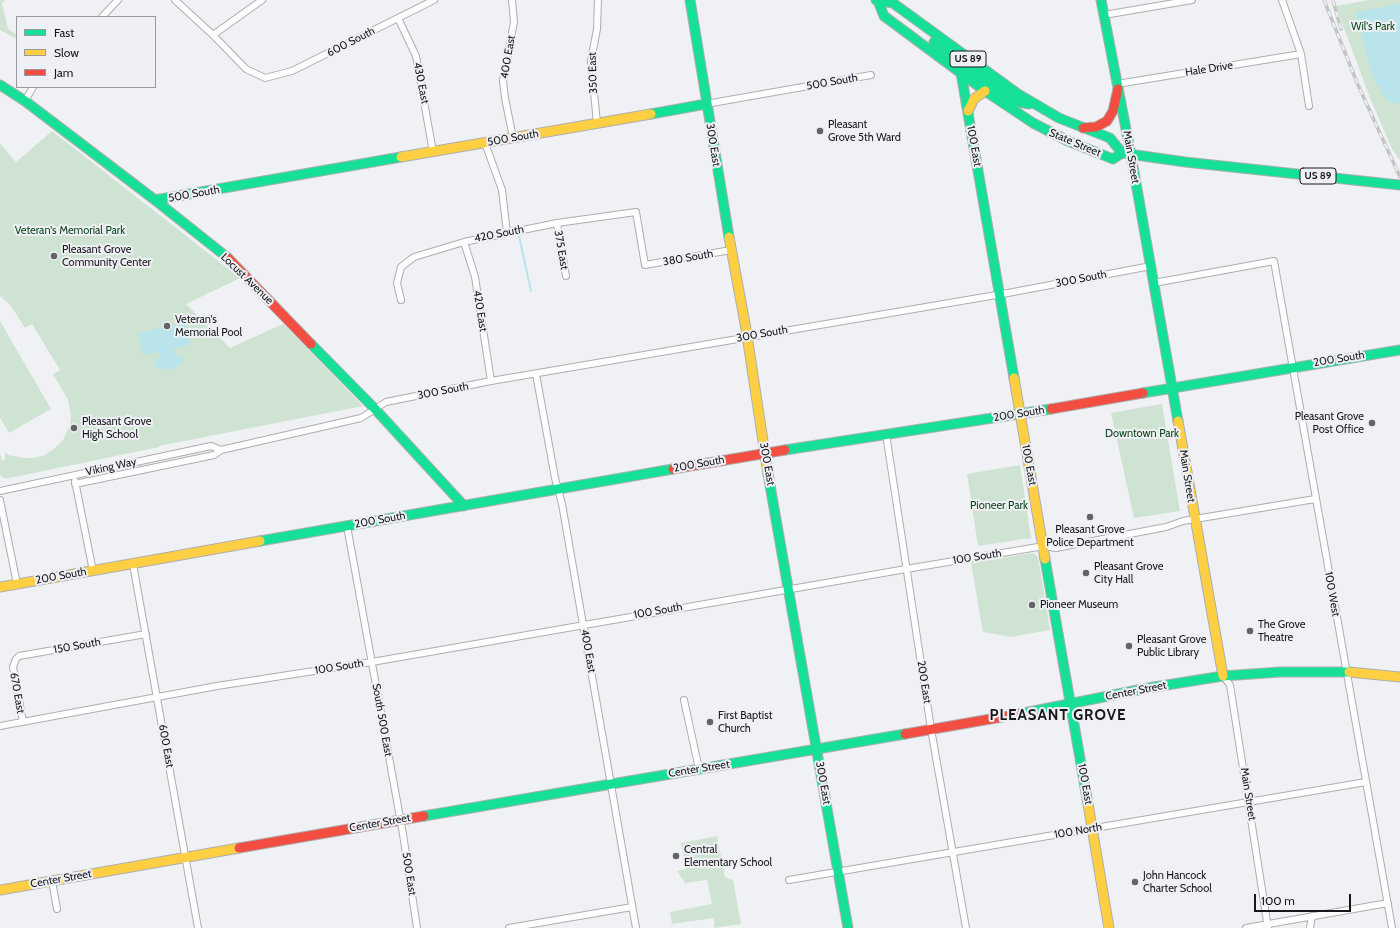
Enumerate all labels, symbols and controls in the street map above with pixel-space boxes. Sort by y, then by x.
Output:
legend [16,16,156,88]
park label: Wil's Park [1351,20,1395,34]
street label: 600 South [325,24,377,60]
text: Fast [54,25,74,40]
street label: 400 East [498,34,518,80]
text: Slow [54,45,79,60]
road number: US 89 [950,51,986,67]
street label: 350 East [586,52,600,94]
street label: Hale Drive [1184,59,1234,79]
street label: 430 East [411,61,431,105]
text: Jam [54,65,73,80]
street label: 500 South [805,71,859,93]
place label: Pleasant Grove 5th Ward [828,118,901,144]
street label: 300 East [703,123,723,167]
street label: 100 East [964,125,984,167]
marker: Pleasant Grove 5th Ward [815,126,825,136]
street label: State Street [1047,126,1103,160]
street label: 500 South [486,127,540,149]
street label: Main Street [1120,130,1142,184]
road number: US 89 [1300,168,1336,184]
street label: 500 South [167,183,221,205]
street label: 420 South [473,223,525,245]
park label: Veteran's Memorial Park [15,224,125,238]
street label: 375 East [551,229,571,271]
place label: Pleasant Grove Community Center [62,243,151,269]
street label: 380 South [662,247,714,269]
marker: Pleasant Grove Community Center [49,251,59,261]
street label: Locust Avenue [218,251,276,307]
street label: 300 South [1054,268,1108,290]
street label: 420 East [470,289,490,333]
place label: Veteran's Memorial Pool [175,313,242,339]
marker: Veteran's Memorial Pool [162,321,172,331]
street label: 300 South [735,323,789,345]
street label: 200 South [1313,348,1365,370]
street label: 300 South [416,380,470,402]
street label: 200 South [993,403,1045,425]
place label: Pleasant Grove Post Office [1295,410,1364,436]
place label: Pleasant Grove High School [82,415,151,441]
marker: Pleasant Grove Post Office [1367,418,1377,428]
marker: Pleasant Grove High School [69,423,79,433]
park label: Downtown Park [1105,427,1179,441]
street label: 300 East [757,441,777,487]
street label: 100 East [1019,444,1039,486]
street label: Main Street [1176,449,1198,503]
street label: 200 South [672,453,726,475]
street label: Viking Way [84,455,138,479]
park label: Pioneer Park [970,499,1028,513]
street label: 200 South [353,509,407,531]
marker: Pleasant Grove Police Department [1085,512,1095,522]
place label: Pleasant Grove Police Department [1046,523,1134,549]
street label: 100 South [952,547,1002,567]
place label: Pleasant Grove City Hall [1094,560,1163,586]
street label: 200 South [34,565,88,587]
marker: Pleasant Grove City Hall [1081,568,1091,578]
street label: 100 West [1322,571,1342,617]
place label: Pioneer Museum [1040,598,1118,612]
street label: 100 South [633,600,683,622]
marker: Pioneer Museum [1027,600,1037,610]
place label: The Grove Theatre [1258,618,1305,644]
marker: The Grove Theatre [1245,626,1255,636]
street label: 400 East [578,628,598,674]
place label: Pleasant Grove Public Library [1137,633,1206,659]
street label: 150 South [52,635,102,657]
marker: Pleasant Grove Public Library [1124,641,1134,651]
street label: 100 South [314,657,364,677]
street label: 200 East [914,660,934,704]
street label: 670 East [7,671,27,715]
street label: Center Street [1104,679,1168,703]
street label: South 500 East [369,683,395,757]
district label: PLEASANT GROVE [989,707,1127,725]
place label: First Baptist Church [718,709,772,735]
marker: First Baptist Church [705,717,715,727]
street label: 600 East [156,723,176,769]
street label: Center Street [667,758,731,780]
street label: 300 East [813,760,833,806]
street label: 100 East [1075,763,1095,805]
street label: Main Street [1237,767,1259,821]
street label: Center Street [348,811,412,835]
street label: 100 North [1053,820,1103,842]
place label: Central Elementary School [684,843,772,869]
marker: Central Elementary School [671,851,681,861]
street label: 500 East [399,852,419,896]
street label: Center Street [29,867,93,891]
place label: John Hancock Charter School [1143,869,1212,895]
marker: John Hancock Charter School [1130,877,1140,887]
scale bar [1256,886,1353,912]
text: 100 m [1261,893,1295,908]

